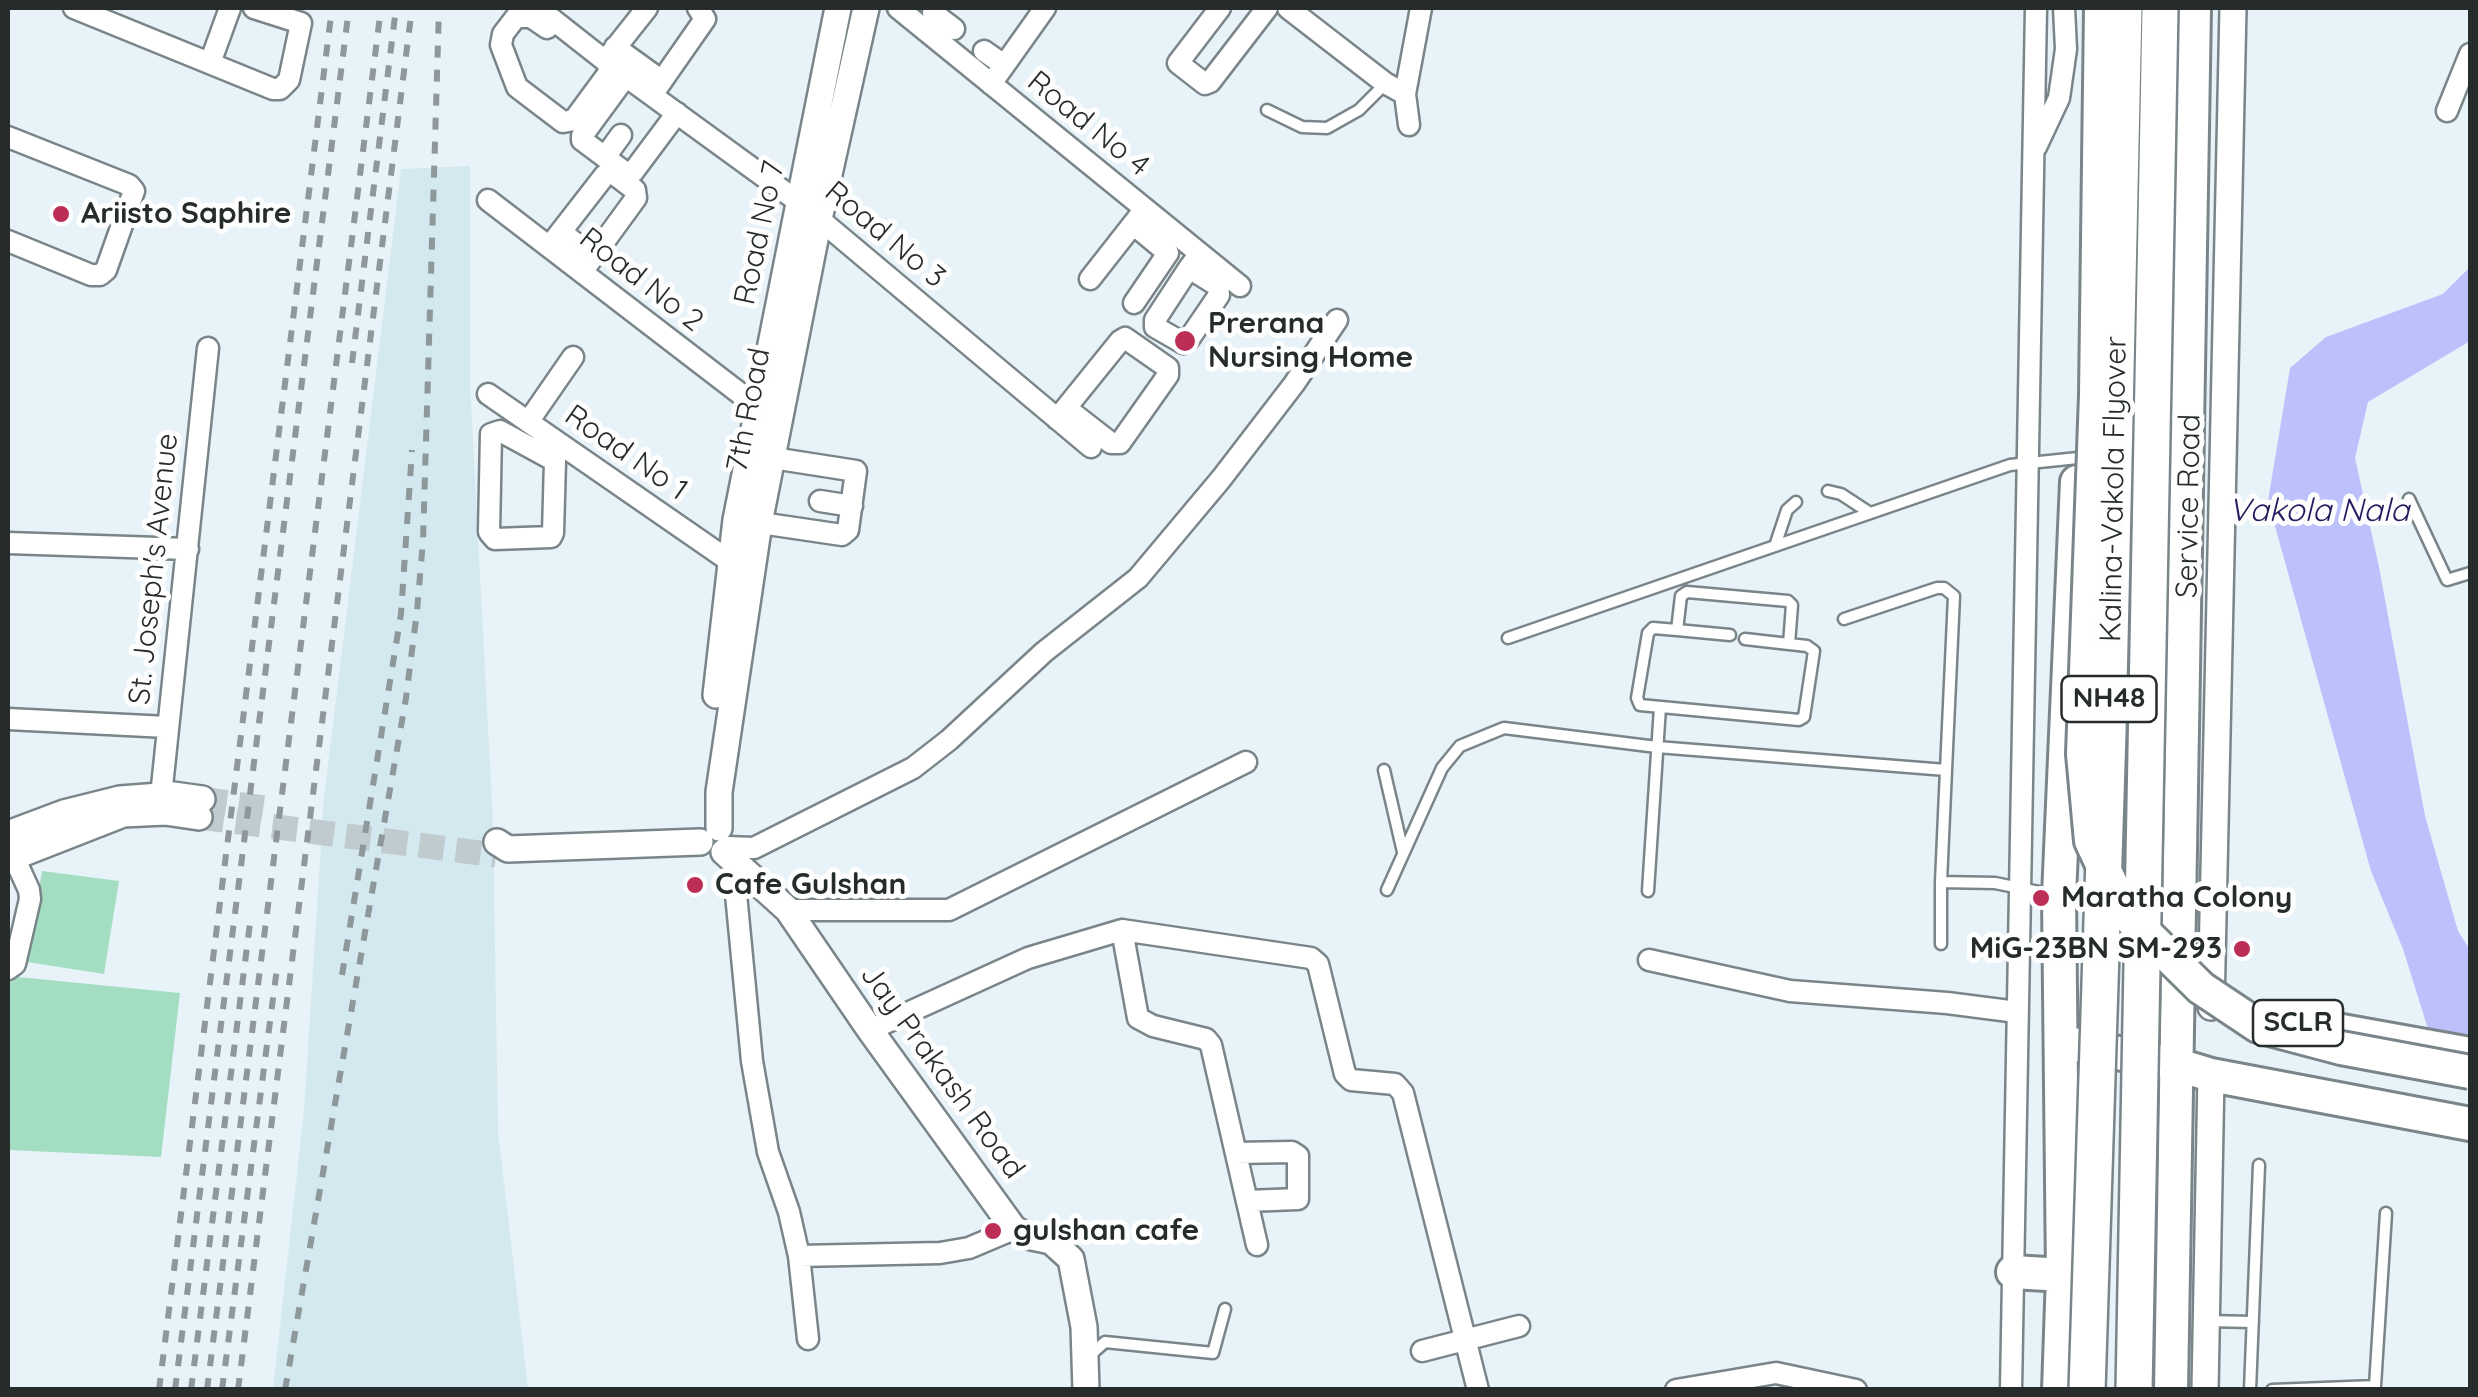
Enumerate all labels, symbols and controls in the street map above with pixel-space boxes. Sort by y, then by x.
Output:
street label: Road No 4 [1020,64,1156,184]
street label: Road No 7 [727,158,793,308]
street label: Road No 3 [817,174,953,296]
place label: Ariisto Saphire [81,196,291,232]
marker: Ariisto Saphire [50,203,72,225]
street label: Road No 2 [572,220,710,340]
place label: Prerana Nursing Home [1208,306,1413,376]
marker: Prerana Nursing Home [1172,328,1198,354]
street label: Kalina-Vakola Flyover [2093,336,2135,642]
street label: 7th Road [719,345,779,475]
street label: Road No 1 [558,398,694,508]
street label: Service Road [2169,414,2209,598]
street label: St. Joseph's Avenue [122,431,186,707]
water label: Vakola Nala [2229,492,2409,530]
road number: NH48 [2062,676,2156,722]
place label: Cafe Gulshan [715,867,906,903]
marker: Cafe Gulshan [684,874,706,896]
place label: Maratha Colony [2061,880,2292,916]
marker: Maratha Colony [2030,887,2052,909]
place label: MiG-23BN SM-293 [1970,931,2222,967]
marker: MiG-23BN SM-293 [2231,938,2253,960]
street label: Jay Prakash Road [852,958,1032,1186]
road number: SCLR [2253,1000,2343,1046]
place label: gulshan cafe [1013,1213,1199,1249]
marker: gulshan cafe [982,1220,1004,1242]

